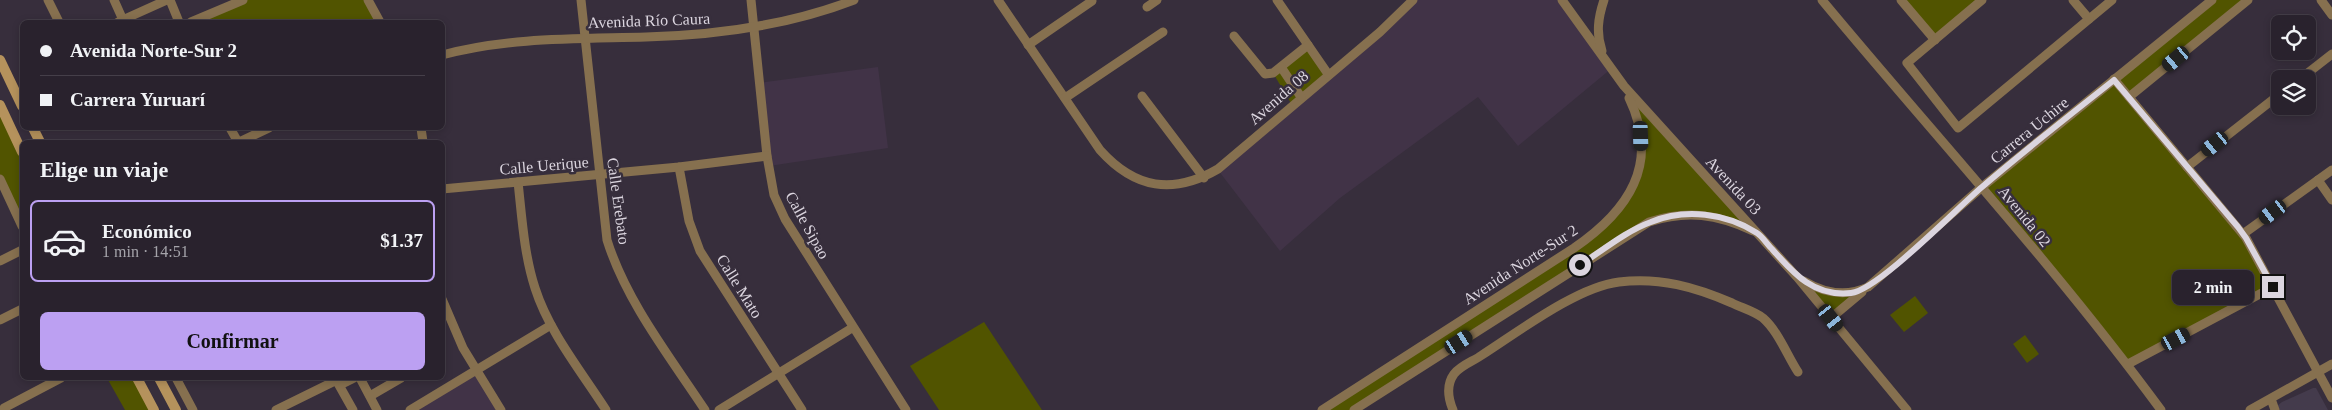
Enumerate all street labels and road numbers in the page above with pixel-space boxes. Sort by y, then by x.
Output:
street label: Avenida Río Caura [588,10,710,31]
street label: Avenida 08 [1245,67,1311,128]
street label: Carrera Uchire [1987,94,2072,167]
street label: Calle Uerique [499,153,589,179]
street label: Avenida 03 [1703,153,1765,218]
street label: Calle Erebato [604,157,633,246]
street label: Avenida 02 [1995,183,2054,250]
street label: Calle Sipao [781,189,833,262]
street label: Avenida Norte-Sur 2 [1460,221,1581,308]
street label: Calle Mato [713,251,766,321]

